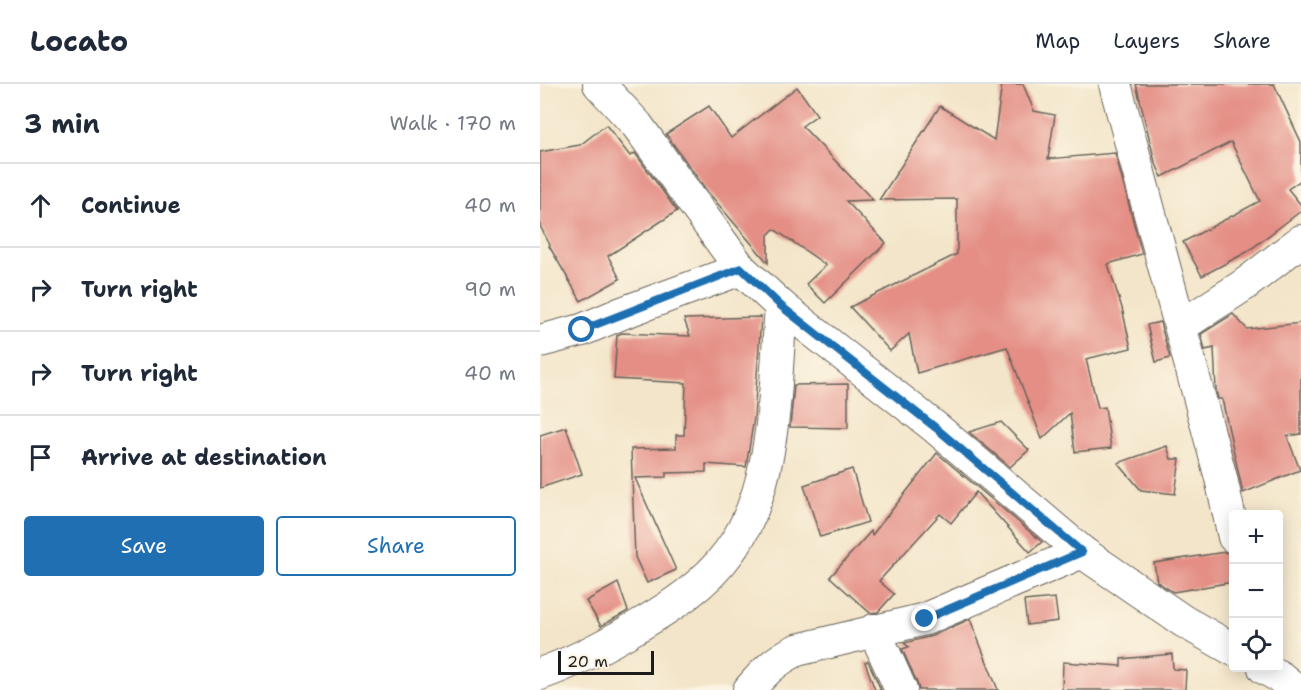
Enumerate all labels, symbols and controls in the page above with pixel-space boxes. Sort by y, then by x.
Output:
text: Locato [30,22,128,60]
text: Map [1035,27,1080,55]
text: Layers [1113,27,1180,55]
text: Share [1213,27,1271,55]
text: 3 min [24,106,100,141]
text: Walk · 170 m [390,110,516,136]
icon: ahead [24,189,57,222]
text: Continue [81,191,181,220]
text: 40 m [464,192,516,218]
icon: right [24,273,57,306]
text: Turn right [81,275,198,304]
text: 90 m [464,276,516,302]
route start [568,316,594,342]
icon: right [24,357,57,390]
text: Turn right [81,359,198,388]
text: 40 m [464,360,516,386]
icon: arrive [24,441,57,474]
text: Arrive at destination [81,443,327,472]
map controls [1229,510,1283,672]
button: + [1229,510,1283,564]
button: Save [24,516,264,576]
button: Share [276,516,516,576]
button: − [1229,564,1283,618]
route end [911,605,937,631]
button: locate [1229,618,1283,672]
scale bar [558,648,654,676]
text: 20 m [567,651,608,672]

